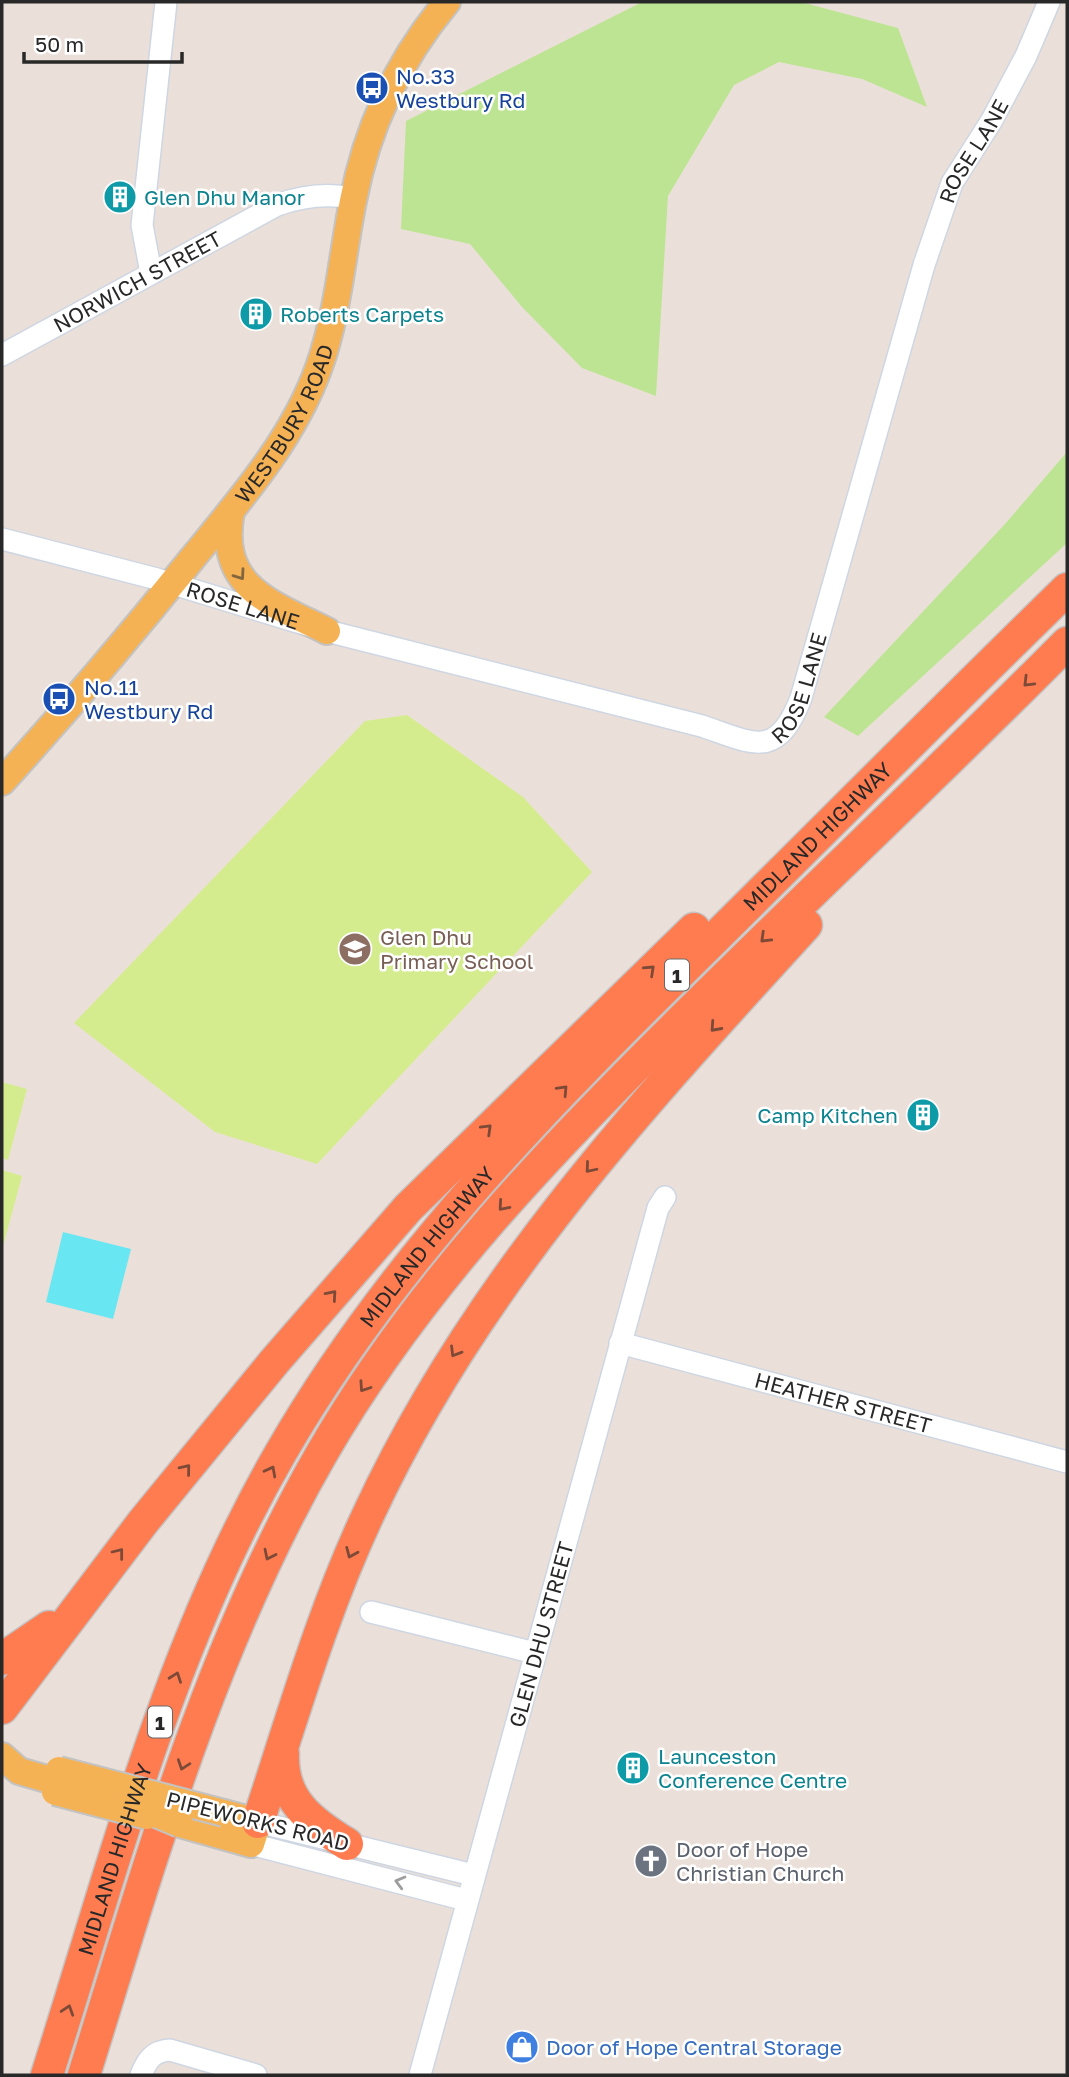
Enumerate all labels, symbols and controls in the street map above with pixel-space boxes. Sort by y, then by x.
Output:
scale bar [24,21,182,65]
text: 50 m [35,31,84,57]
place label: No.33 Westbury Rd [396,63,525,113]
bus stop icon: No.33 Westbury Rd [353,69,391,107]
street label: ROSE LANE [933,95,1014,206]
building icon: Glen Dhu Manor [101,178,139,216]
place label: Glen Dhu Manor [144,184,305,210]
street label: NORWICH STREET [49,225,226,338]
building icon: Roberts Carpets [237,295,275,333]
place label: Roberts Carpets [280,301,444,327]
street label: WESTBURY ROAD [229,341,339,508]
one-way arrow [232,567,244,580]
street label: ROSE LANE [183,576,303,635]
street label: ROSE LANE [766,630,832,749]
one-way arrow [1024,673,1037,686]
place label: No.11 Westbury Rd [84,674,213,724]
bus stop icon: No.11 Westbury Rd [40,680,78,718]
street label: MIDLAND HIGHWAY [737,756,897,916]
place label: Glen Dhu Primary School [380,924,534,974]
school or university icon: Glen Dhu Primary School [336,930,374,968]
one-way arrow [760,930,773,943]
road number: 1 [665,959,689,990]
one-way arrow [642,966,655,979]
one-way arrow [711,1019,723,1032]
one-way arrow [555,1085,568,1098]
building icon: Camp Kitchen [904,1096,942,1134]
place label: Camp Kitchen [757,1102,898,1128]
one-way arrow [478,1124,491,1137]
one-way arrow [586,1160,598,1173]
street label: MIDLAND HIGHWAY [354,1161,500,1332]
one-way arrow [499,1198,511,1211]
one-way arrow [324,1290,336,1303]
one-way arrow [451,1344,464,1357]
street label: HEATHER STREET [752,1366,934,1438]
one-way arrow [360,1379,373,1392]
one-way arrow [178,1465,190,1478]
one-way arrow [263,1466,276,1478]
street label: GLEN DHU STREET [503,1539,579,1730]
one-way arrow [345,1546,359,1559]
one-way arrow [111,1548,124,1560]
one-way arrow [263,1548,277,1560]
one-way arrow [168,1672,182,1684]
road number: 1 [148,1706,172,1738]
place label: Launceston Conference Centre [658,1743,847,1793]
building icon: Launceston Conference Centre [614,1749,652,1787]
street label: MIDLAND HIGHWAY [72,1759,157,1958]
one-way arrow [177,1759,191,1771]
street label: PIPEWORKS ROAD [164,1786,352,1856]
place label: Door of Hope Christian Church [676,1836,844,1886]
church icon: Door of Hope Christian Church [632,1842,670,1880]
one-way arrow [394,1876,406,1890]
one-way arrow [60,2005,74,2017]
shop icon: Door of Hope Central Storage [503,2028,541,2066]
place label: Door of Hope Central Storage [546,2034,842,2060]

